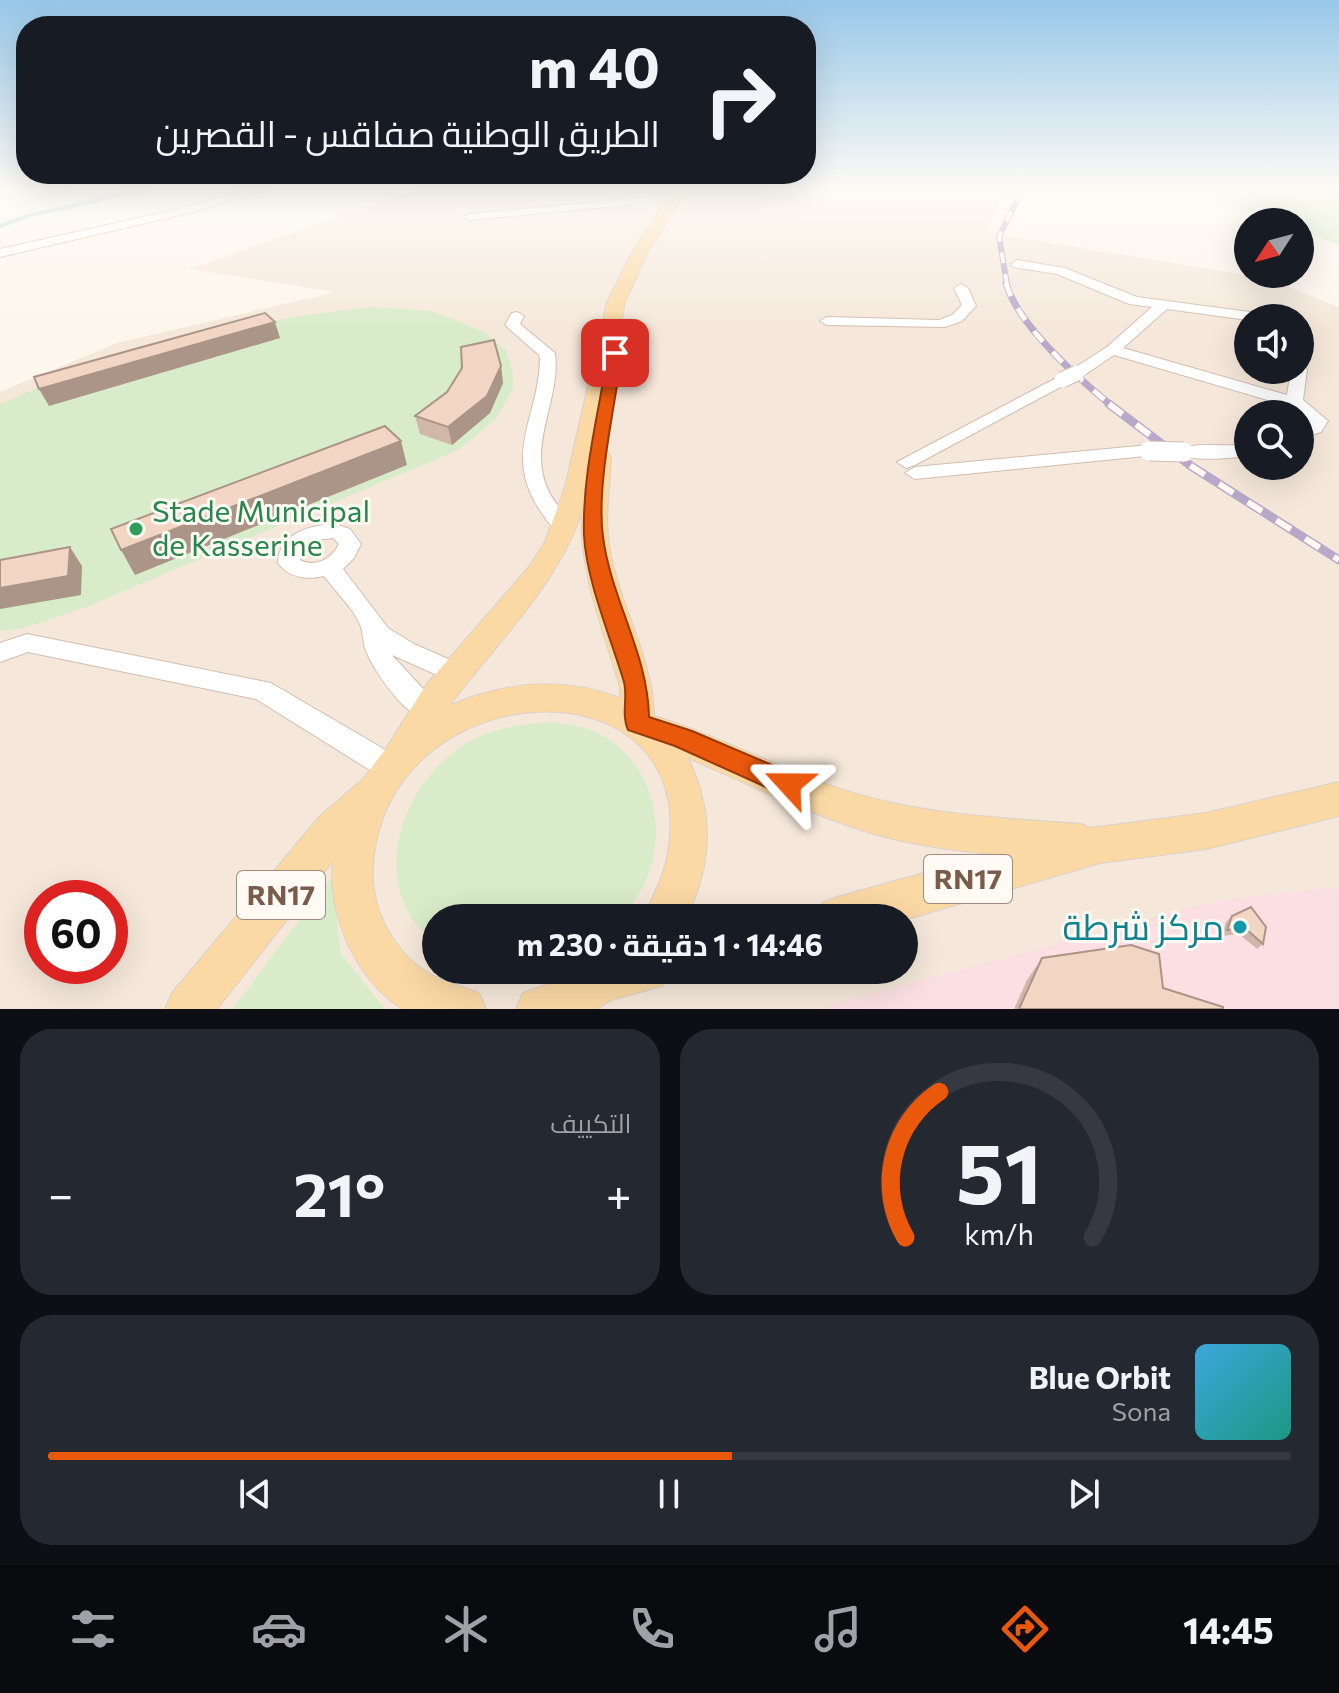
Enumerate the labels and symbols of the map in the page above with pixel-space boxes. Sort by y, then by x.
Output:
north arrow [1234,208,1314,288]
pin [581,319,649,387]
place label: Stade Municipal de Kasserine [152,491,370,562]
marker: Stade Municipal de Kasserine [127,520,145,538]
position arrow [747,742,831,826]
road number: RN17 [924,855,1012,903]
road number: RN17 [237,871,325,919]
speed limit sign: 60 [24,880,128,984]
place label: مركز شرطة [1062,903,1224,948]
marker: مركز شرطة [1231,918,1249,936]

